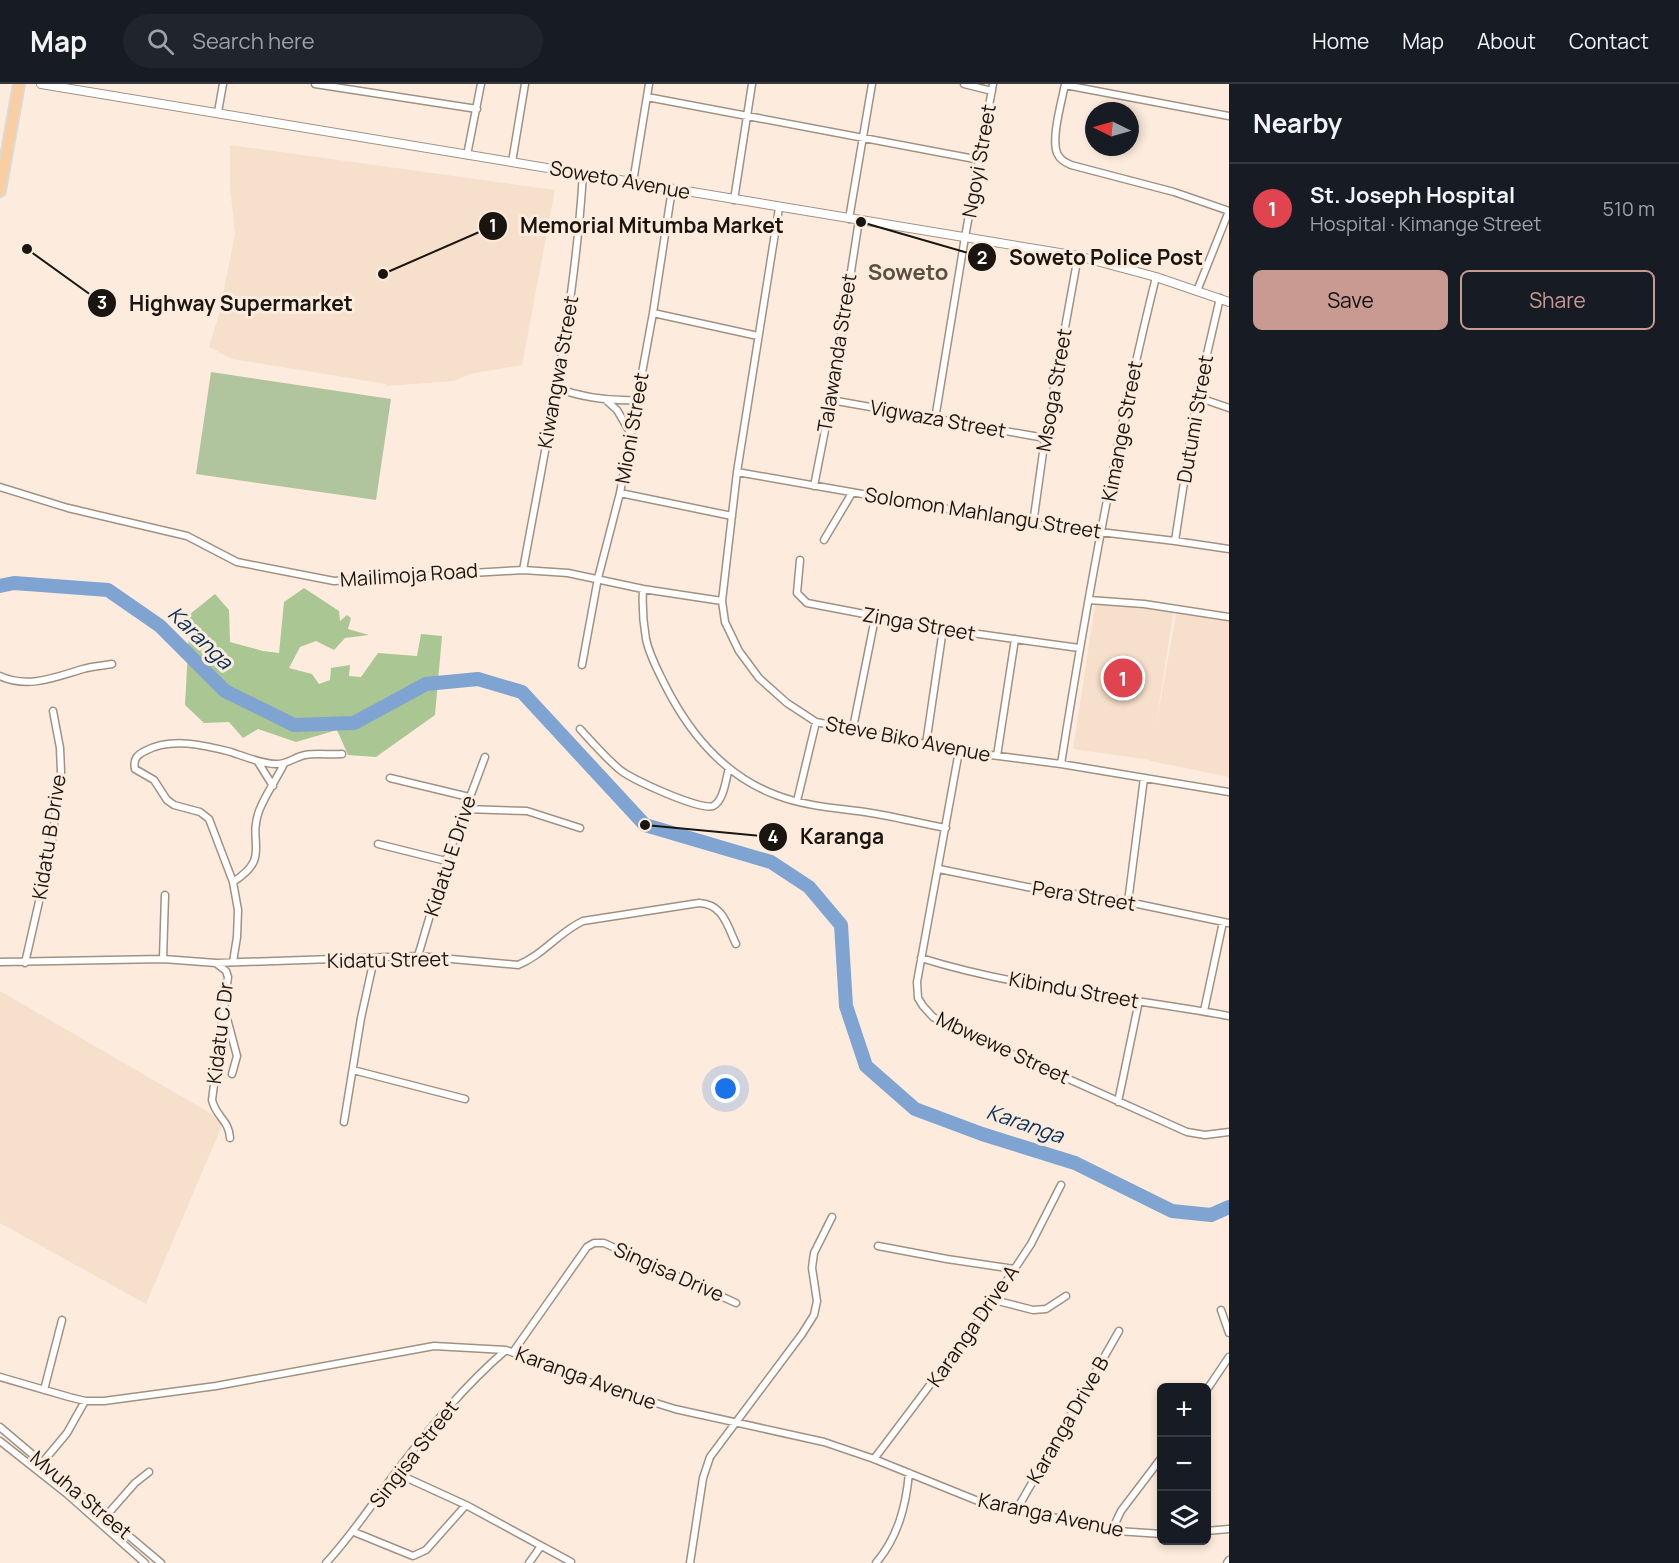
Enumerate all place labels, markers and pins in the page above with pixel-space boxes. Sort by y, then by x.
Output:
callout: Memorial Mitumba Market [478,206,796,245]
callout: Soweto Police Post [967,238,1215,277]
callout: Highway Supermarket [87,284,365,323]
pin: 1 [1104,656,1142,700]
callout: Karanga [758,817,896,856]

